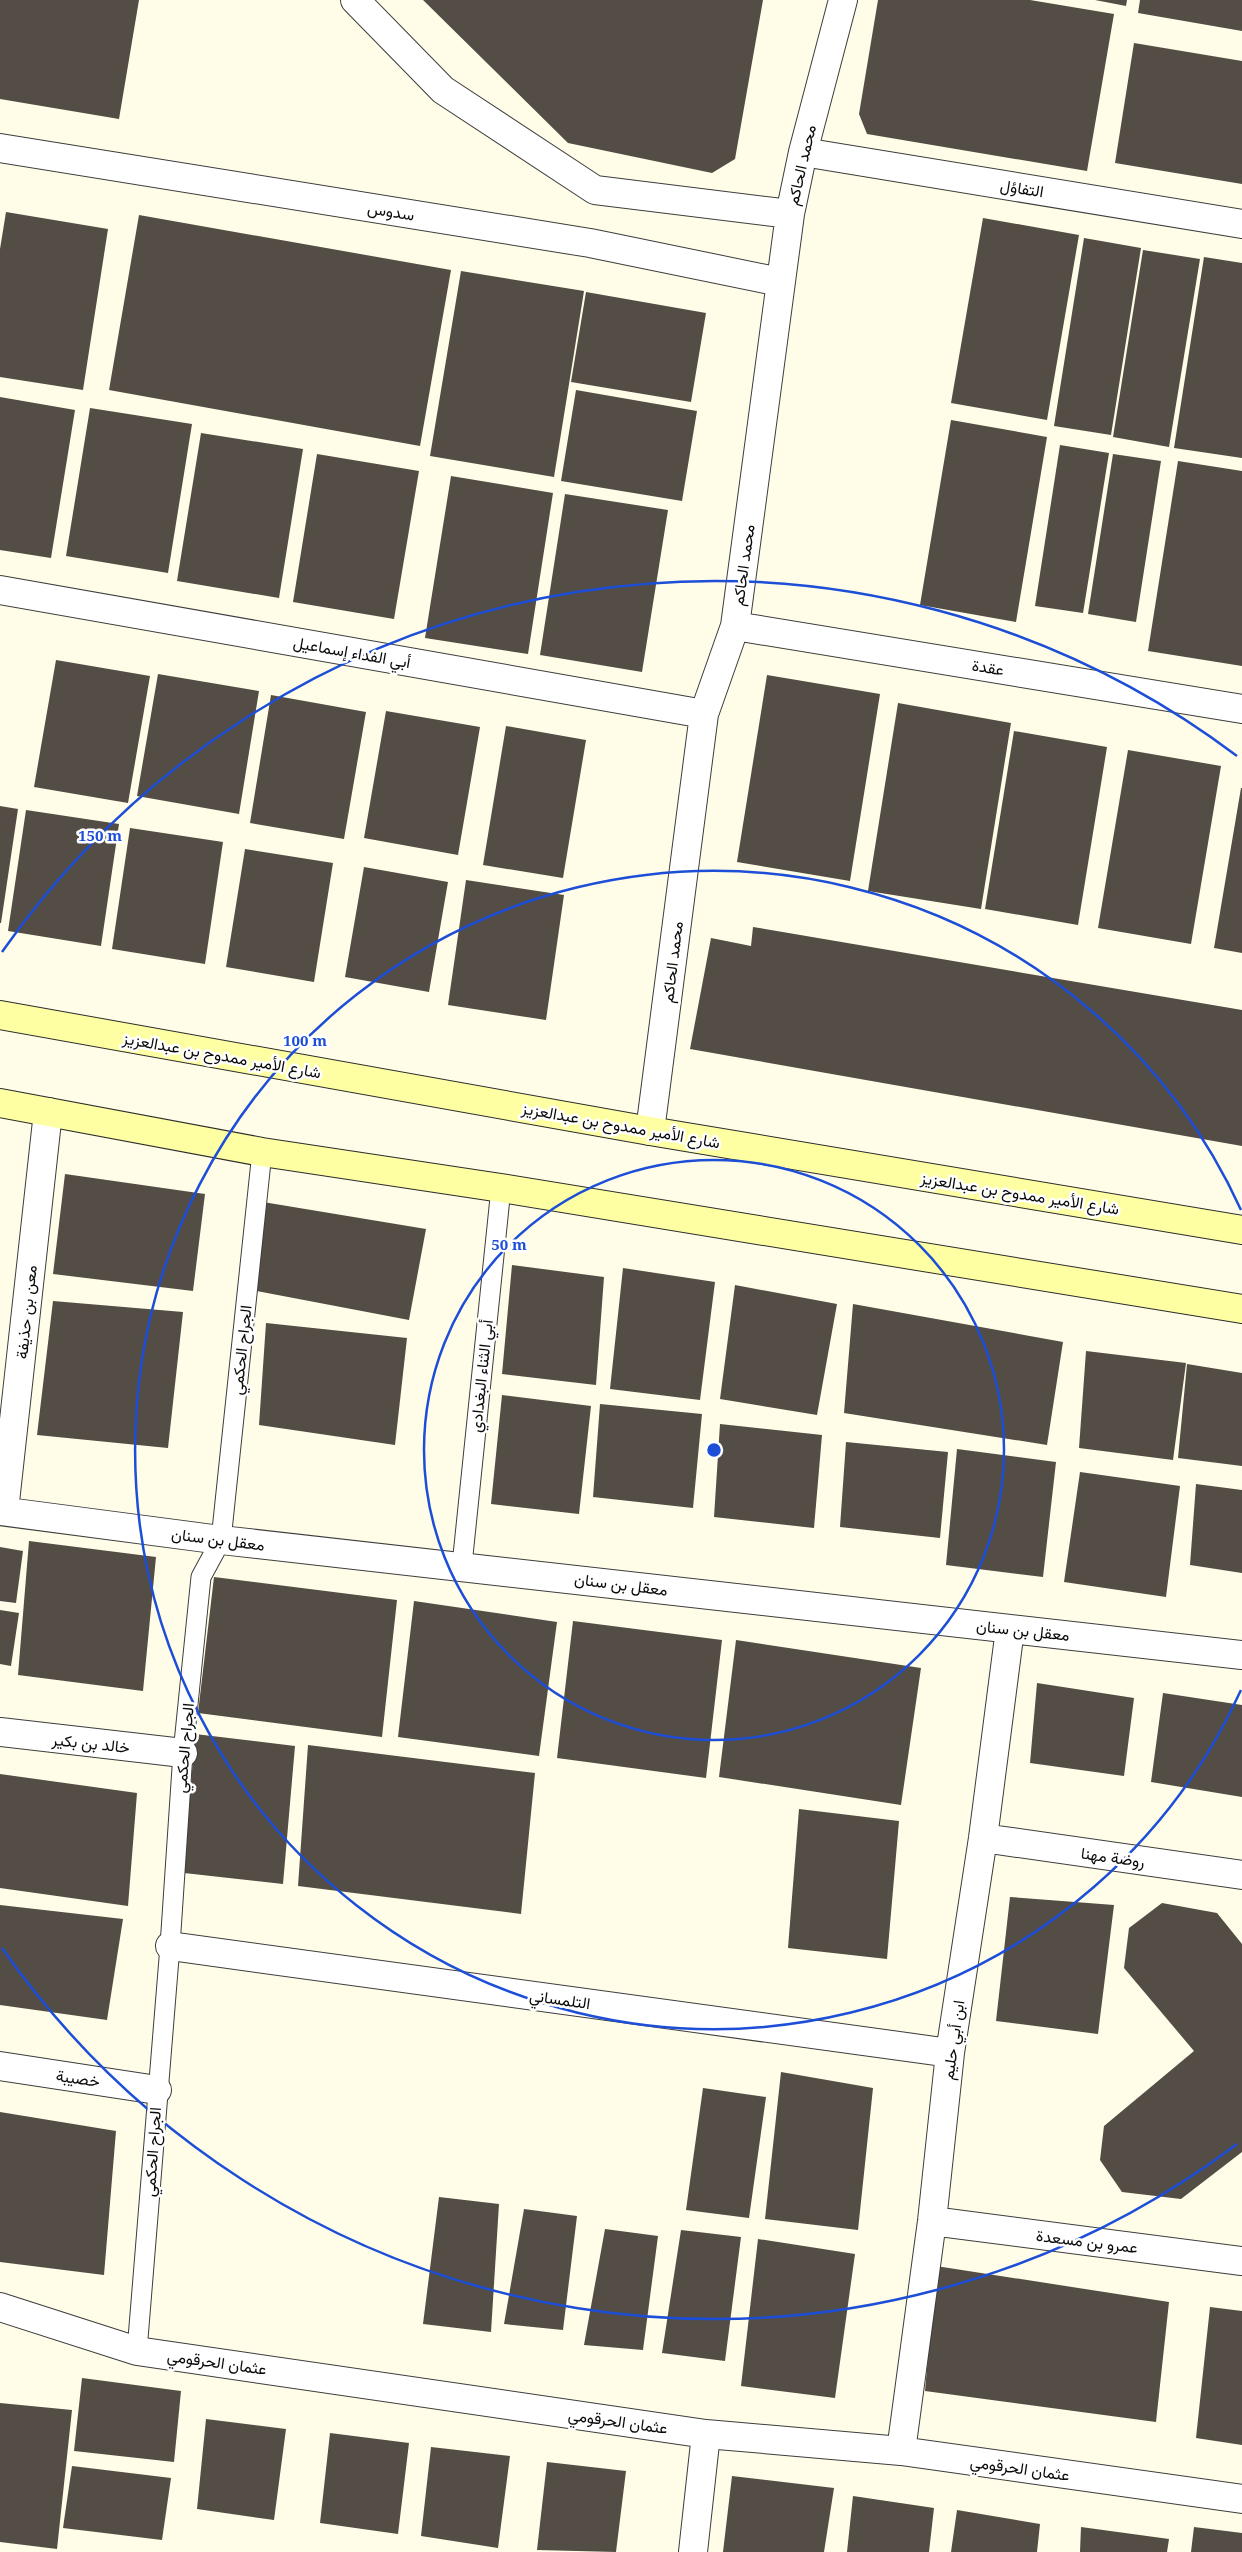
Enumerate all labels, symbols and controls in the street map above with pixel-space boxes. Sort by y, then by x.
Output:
street label: محمد الحاكم [781,123,821,207]
street label: التفاؤل [999,174,1045,202]
street label: سدوس [366,196,416,226]
street label: محمد الحاكم [726,523,760,607]
street label: أبي الفداء إسماعيل [291,631,413,676]
street label: عقدة [970,654,1006,680]
text: 150 m [78,825,122,845]
street label: محمد الحاكم [656,920,688,1004]
street label: شارع الأمير ممدوح بن عبدالعزيز [120,1027,323,1084]
text: 100 m [283,1030,327,1050]
street label: شارع الأمير ممدوح بن عبدالعزيز [519,1097,722,1154]
street label: شارع الأمير ممدوح بن عبدالعزيز [918,1166,1121,1221]
text: 50 m [491,1234,527,1254]
street label: معن بن حذيفة [10,1264,42,1360]
street label: الجراح الحكمي [225,1304,260,1396]
street label: أبي الثناء البغدادي [464,1318,501,1434]
centre of rings [705,1441,723,1459]
street label: معقل بن سنان [170,1522,266,1556]
street label: معقل بن سنان [573,1567,669,1601]
street label: معقل بن سنان [975,1614,1071,1646]
street label: الجراح الحكمي [169,1702,202,1794]
street label: خالد بن بكير [50,1728,131,1758]
street label: روضة مهنا [1080,1842,1146,1872]
street label: التلمساني [528,1984,592,2017]
street label: ابن أبي حليم [937,1999,972,2082]
street label: خصيبة [55,2064,102,2092]
street label: الجراح الحكمي [138,2106,169,2198]
street label: عمرو بن مسعدة [1035,2224,1139,2258]
street label: عثمان الحرقومي [165,2344,268,2383]
street label: عثمان الحرقومي [566,2403,669,2442]
street label: عثمان الحرقومي [968,2450,1071,2489]

